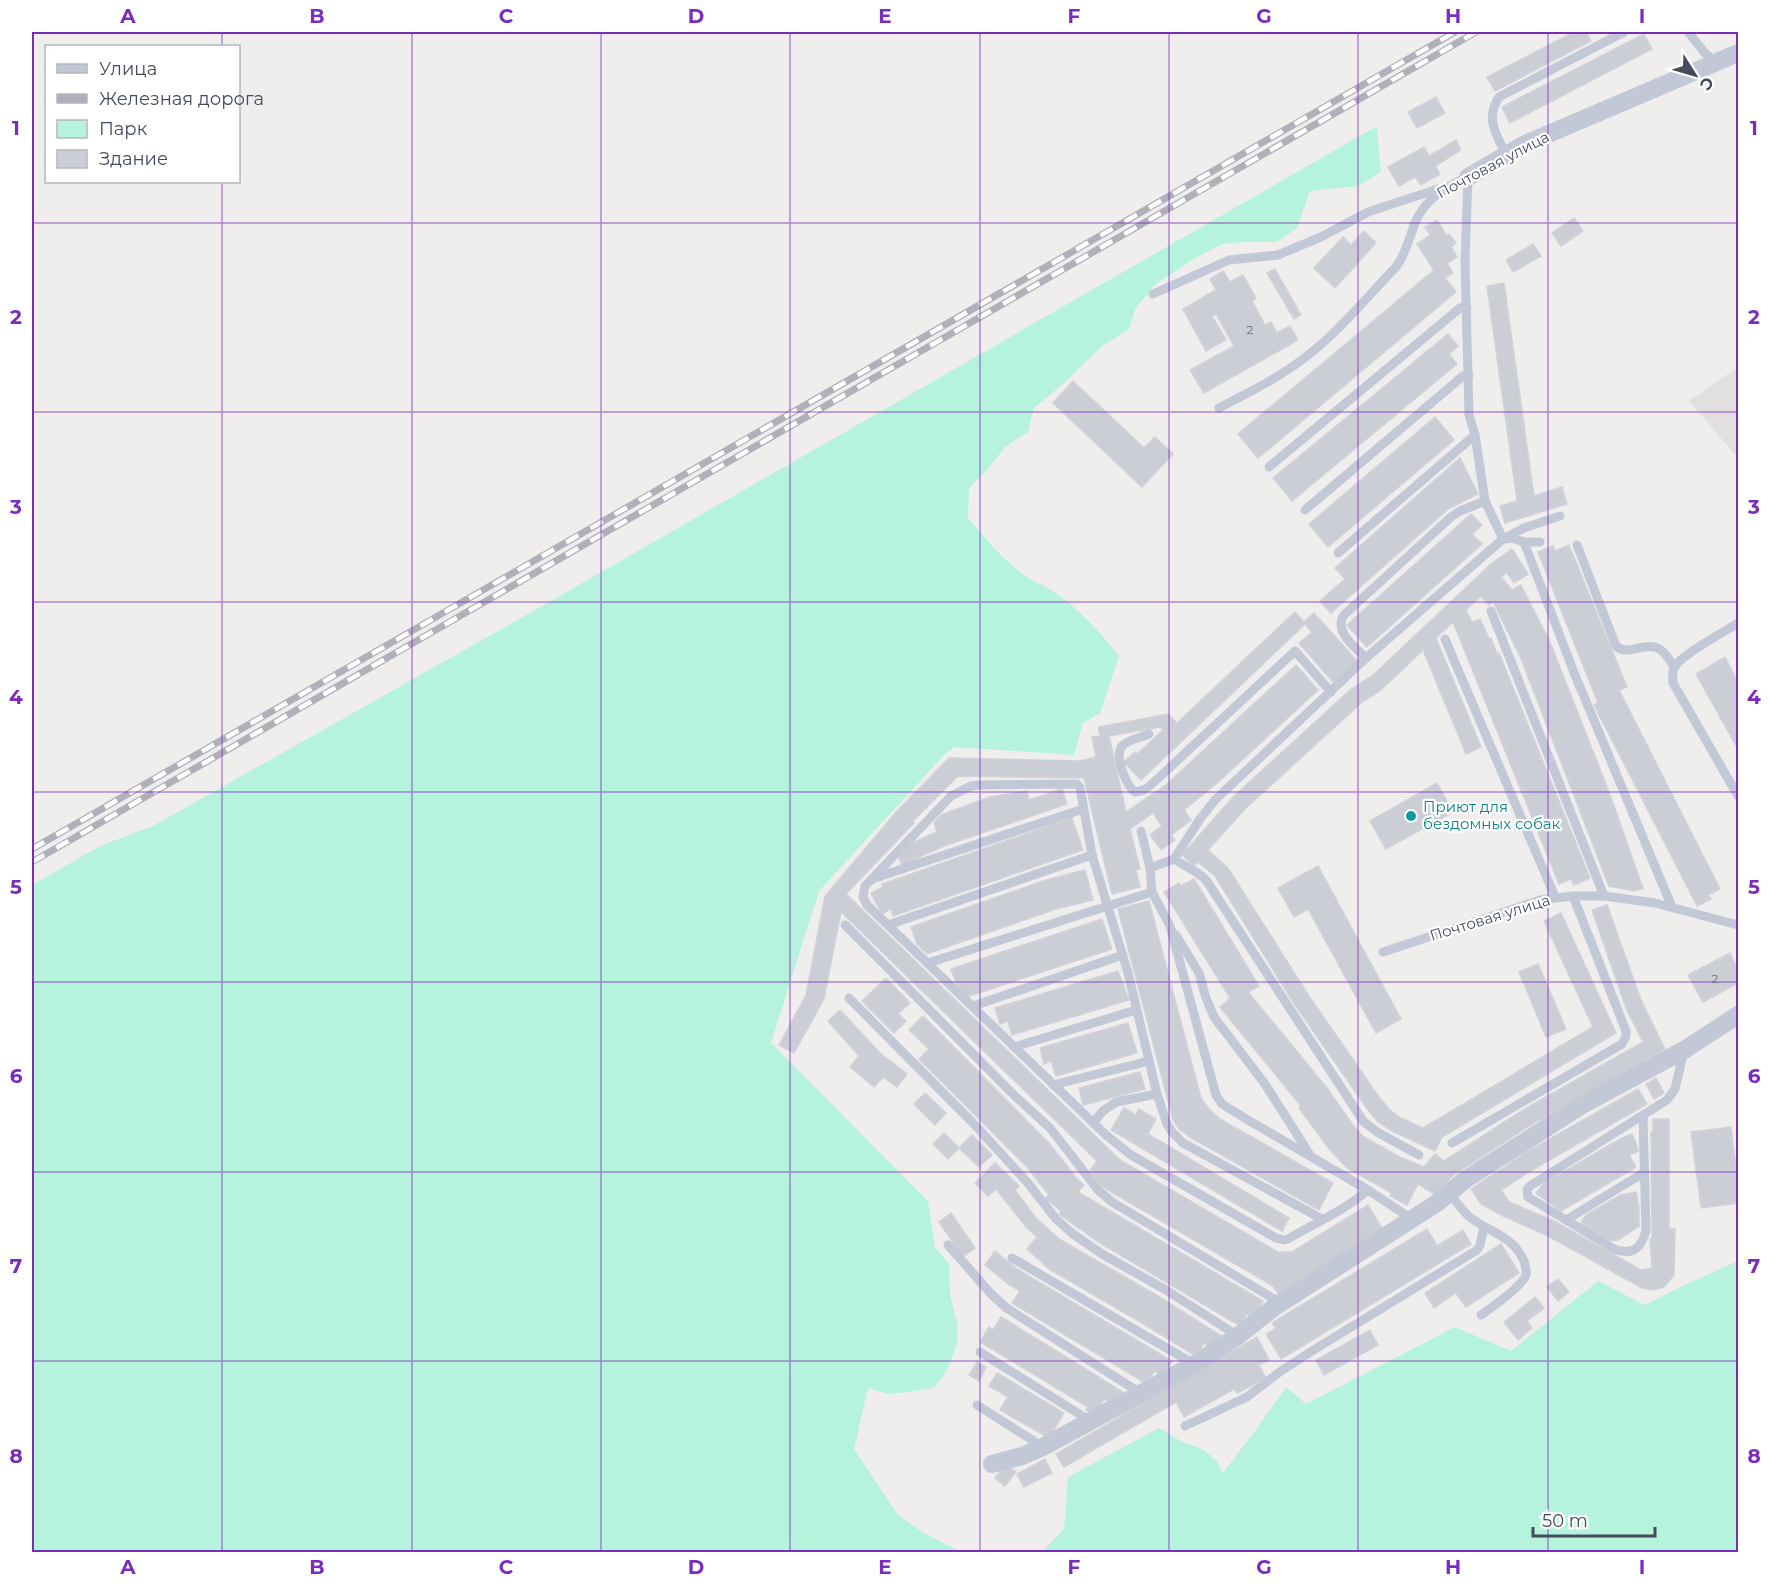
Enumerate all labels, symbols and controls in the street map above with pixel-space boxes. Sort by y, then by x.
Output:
text: A [119,4,136,28]
text: B [309,4,325,28]
text: C [499,4,514,28]
text: D [688,4,704,28]
text: E [878,4,892,28]
text: F [1068,4,1081,28]
text: G [1256,4,1272,28]
text: H [1445,4,1461,28]
text: I [1639,4,1645,28]
legend [45,45,240,183]
north arrow [1665,45,1725,105]
text: Улица [99,58,157,80]
text: С [1695,73,1718,94]
text: Железная дорога [99,88,264,110]
text: 1 [12,116,20,140]
text: 1 [1750,116,1758,140]
text: Парк [99,118,148,140]
street label: Почтовая улица [1433,127,1552,202]
text: Здание [99,148,168,170]
text: 2 [10,305,22,329]
text: 2 [1748,305,1760,329]
house number: 2 [1247,322,1254,337]
text: 3 [9,495,22,519]
text: 3 [1747,495,1760,519]
text: 4 [9,685,23,709]
text: 4 [1747,685,1761,709]
place label: Приют для бездомных собак [1423,797,1560,833]
marker: Приют для бездомных собак [1404,809,1418,823]
text: 5 [10,875,22,899]
text: 5 [1748,875,1760,899]
street label: Почтовая улица [1427,890,1552,945]
house number: 2 [1712,971,1719,986]
text: 6 [10,1064,23,1088]
text: 6 [1748,1064,1761,1088]
text: 7 [10,1254,22,1278]
text: 7 [1748,1254,1760,1278]
text: 8 [9,1444,23,1468]
text: 8 [1747,1444,1761,1468]
scale bar [1533,1500,1654,1538]
text: 50 m [1542,1510,1588,1532]
text: A [119,1555,136,1579]
text: B [309,1555,325,1579]
text: C [499,1555,514,1579]
text: D [688,1555,704,1579]
text: E [878,1555,892,1579]
text: F [1068,1555,1081,1579]
text: G [1256,1555,1272,1579]
text: H [1445,1555,1461,1579]
text: I [1639,1555,1645,1579]

